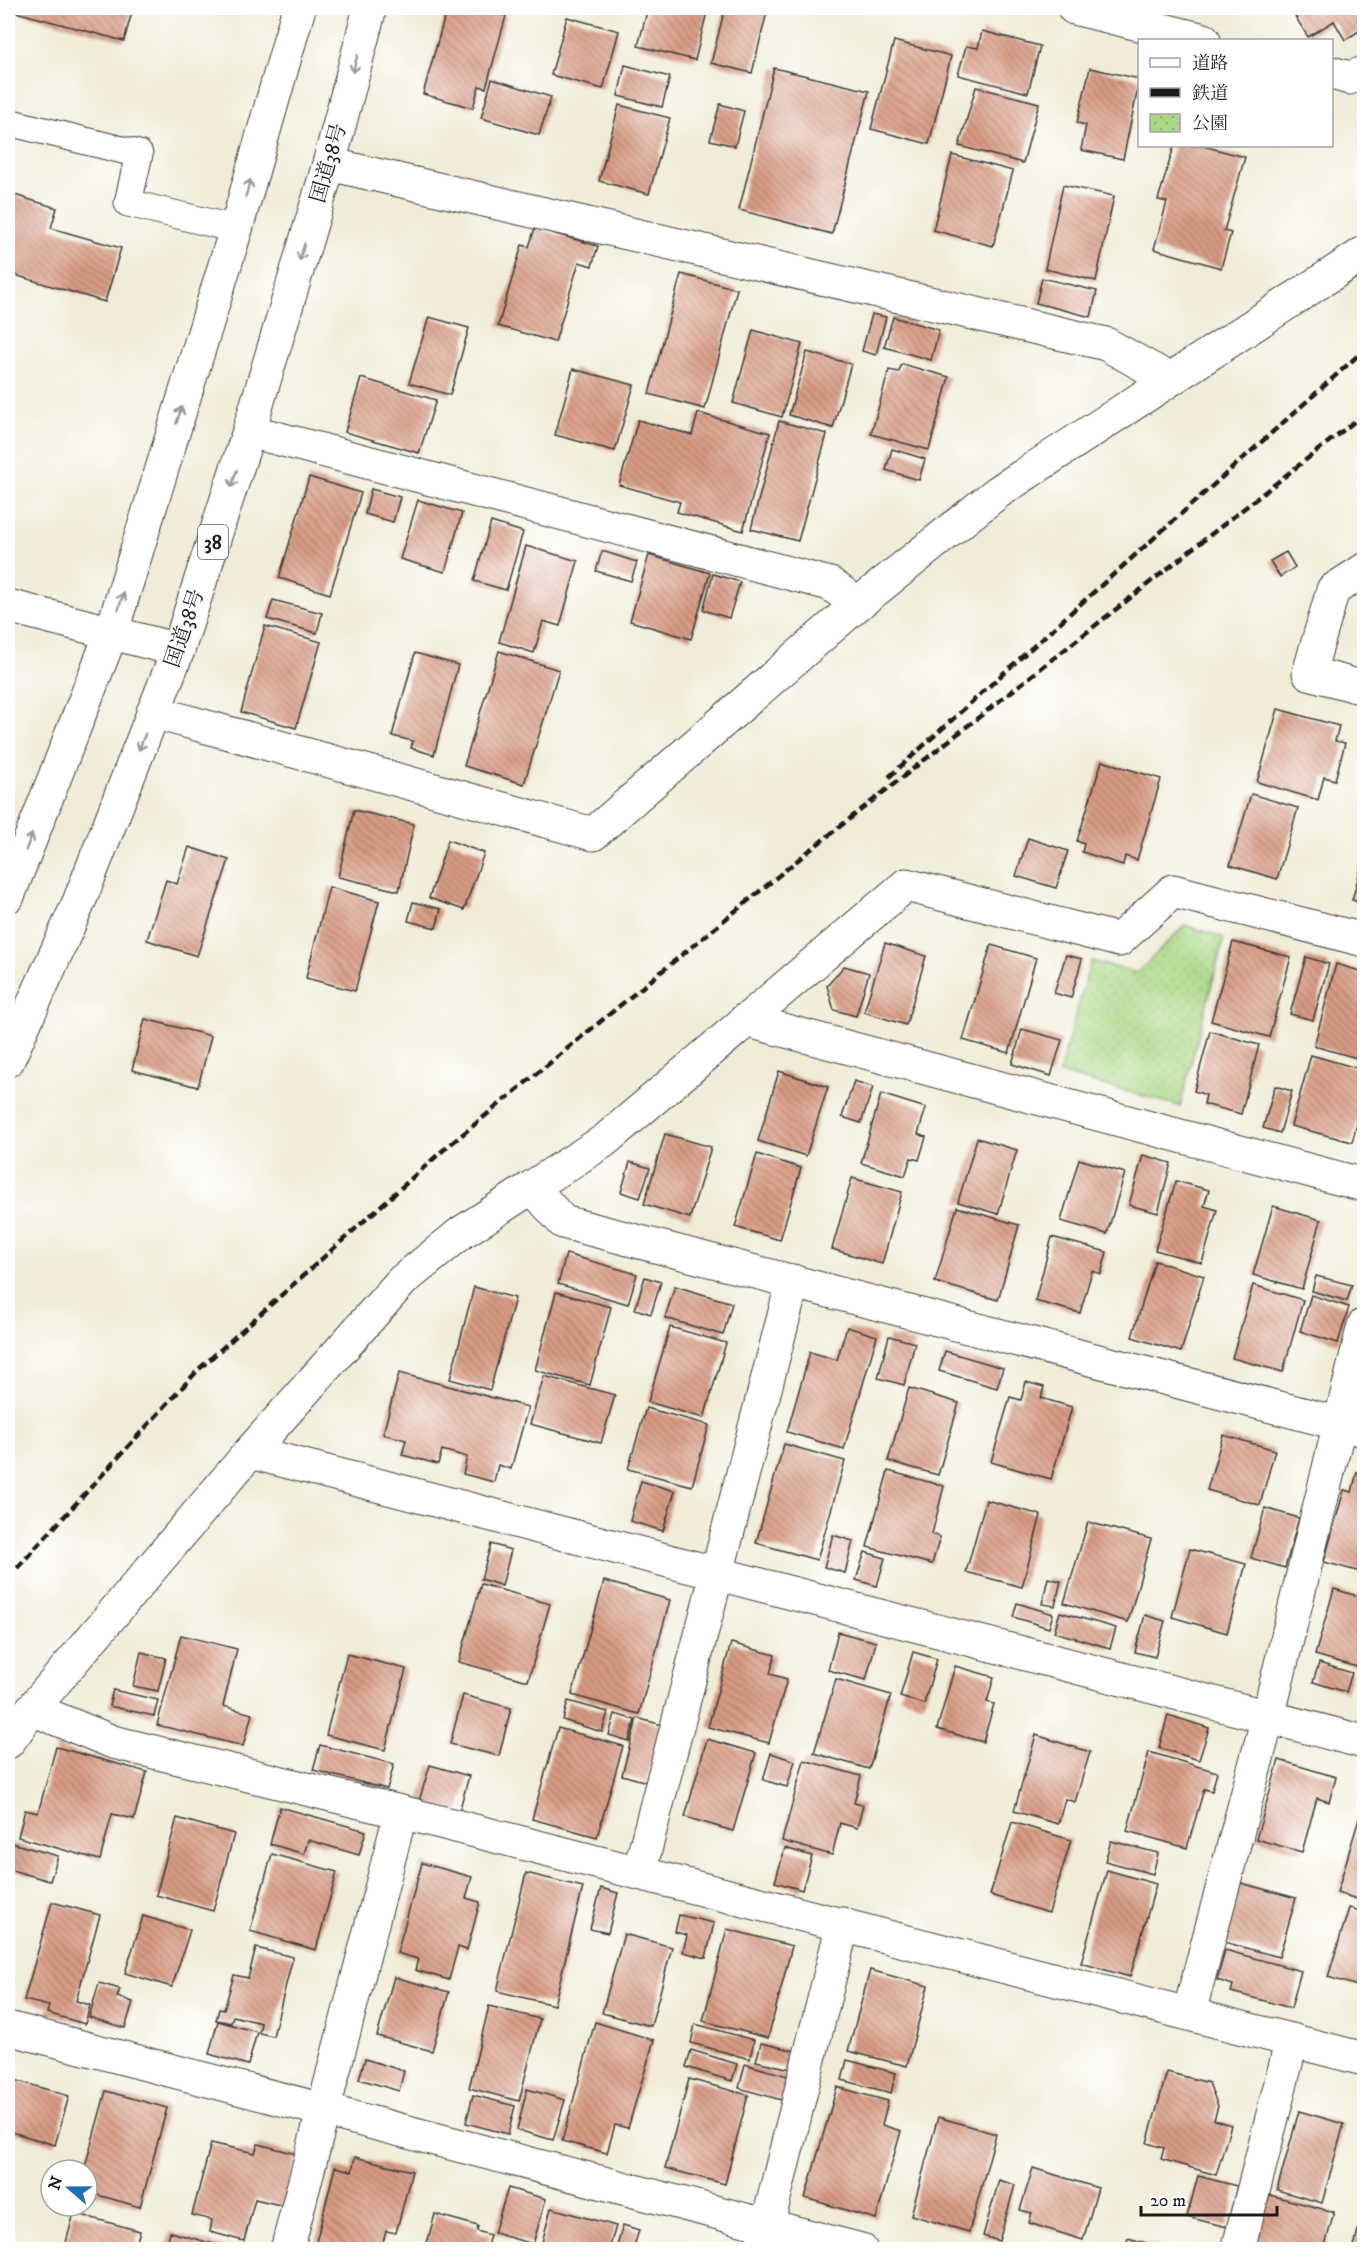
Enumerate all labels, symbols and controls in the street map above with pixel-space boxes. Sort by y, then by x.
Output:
legend [1138,39,1333,147]
text: 道路 [1192,53,1228,75]
one-way arrow [349,54,360,73]
text: 鉄道 [1192,83,1228,105]
text: 公園 [1192,113,1228,135]
street label: 国道38号 [305,121,353,206]
one-way arrow [243,179,254,198]
one-way arrow [296,242,307,261]
one-way arrow [174,406,185,425]
one-way arrow [227,469,238,488]
road number: 38 [198,525,228,559]
street label: 国道38号 [159,586,210,671]
one-way arrow [117,592,128,611]
one-way arrow [136,732,147,751]
one-way arrow [24,833,35,851]
north arrow [39,2158,99,2218]
text: N [44,2174,67,2193]
scale bar [1141,2179,1278,2217]
text: 20 m [1150,2190,1186,2212]

